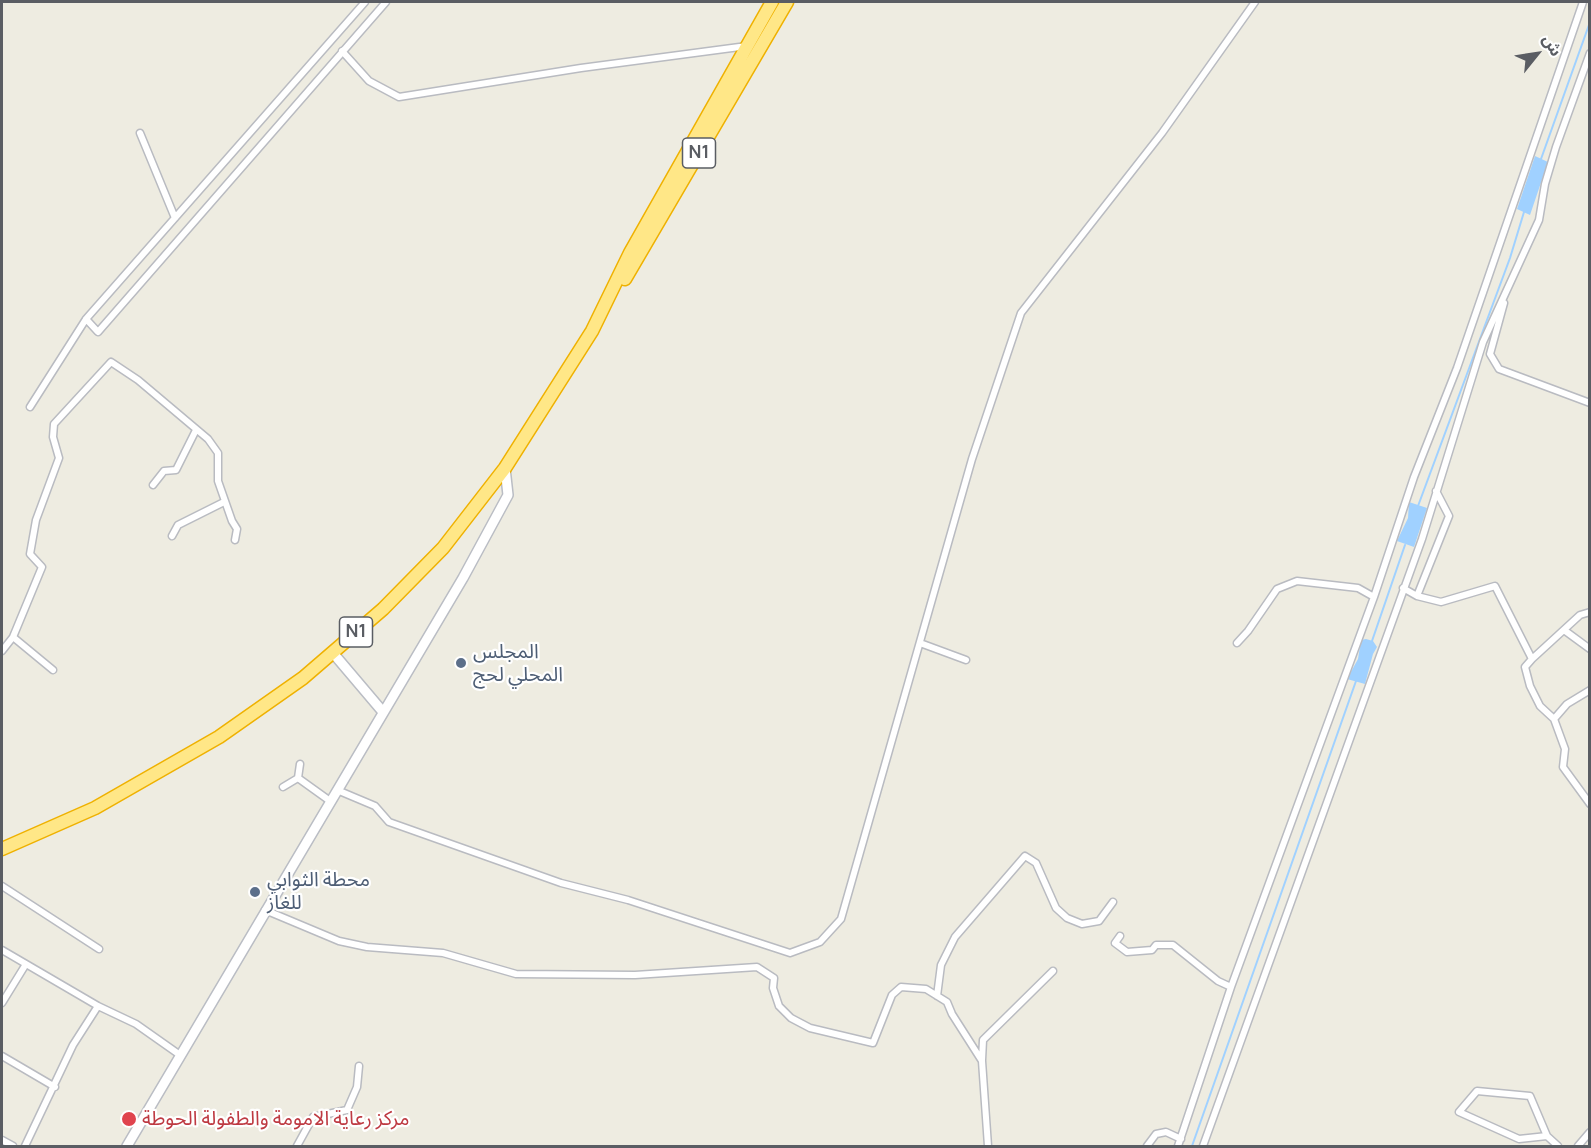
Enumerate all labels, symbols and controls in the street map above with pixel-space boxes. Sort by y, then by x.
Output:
north arrow [1507,24,1567,84]
text: ش [1538,30,1568,60]
road number: N1 [682,138,716,168]
road number: N1 [340,617,372,647]
place label: المجلس المحلي لحج [473,640,563,687]
marker: المجلس المحلي لحج [454,656,468,670]
place label: محطة الثوابي للغاز [267,868,370,915]
marker: محطة الثوابي للغاز [248,885,262,899]
place label: مركز رعاية الامومة والطفولة الحوطة [142,1107,410,1131]
marker: مركز رعاية الامومة والطفولة الحوطة [120,1110,138,1128]

